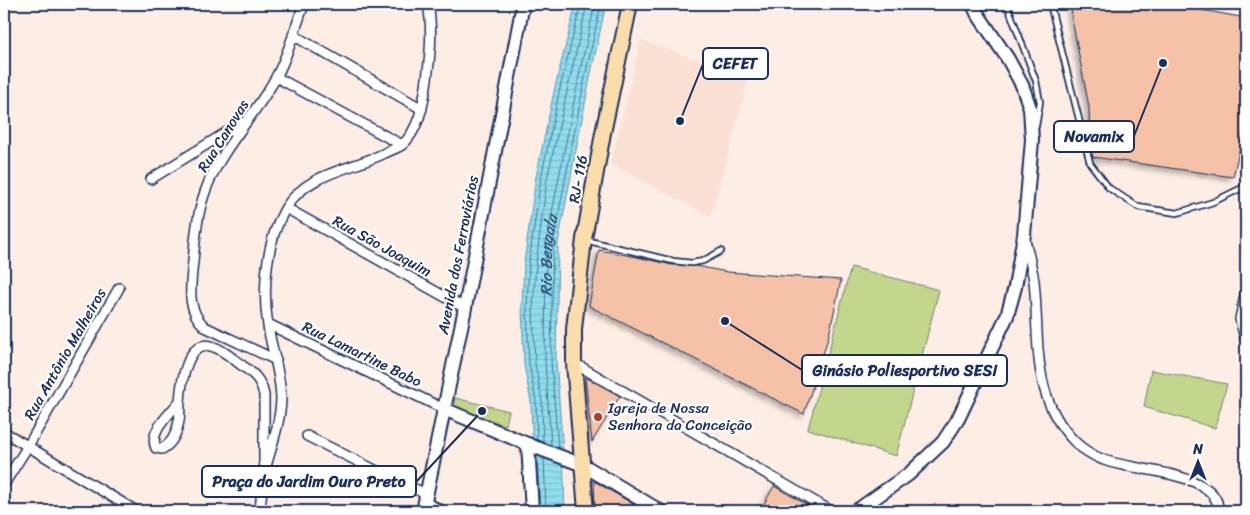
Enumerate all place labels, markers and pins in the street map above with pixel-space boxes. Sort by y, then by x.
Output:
callout: CEFET [703,48,768,79]
callout: Novamix [1054,121,1134,152]
callout: Ginásio Poliesportivo SESI [802,355,1007,386]
place label: Igreja de Nossa Senhora da Conceição [607,395,753,438]
marker: Igreja de Nossa Senhora da Conceição [592,411,604,423]
callout: Praça do Jardim Ouro Preto [202,466,416,497]

